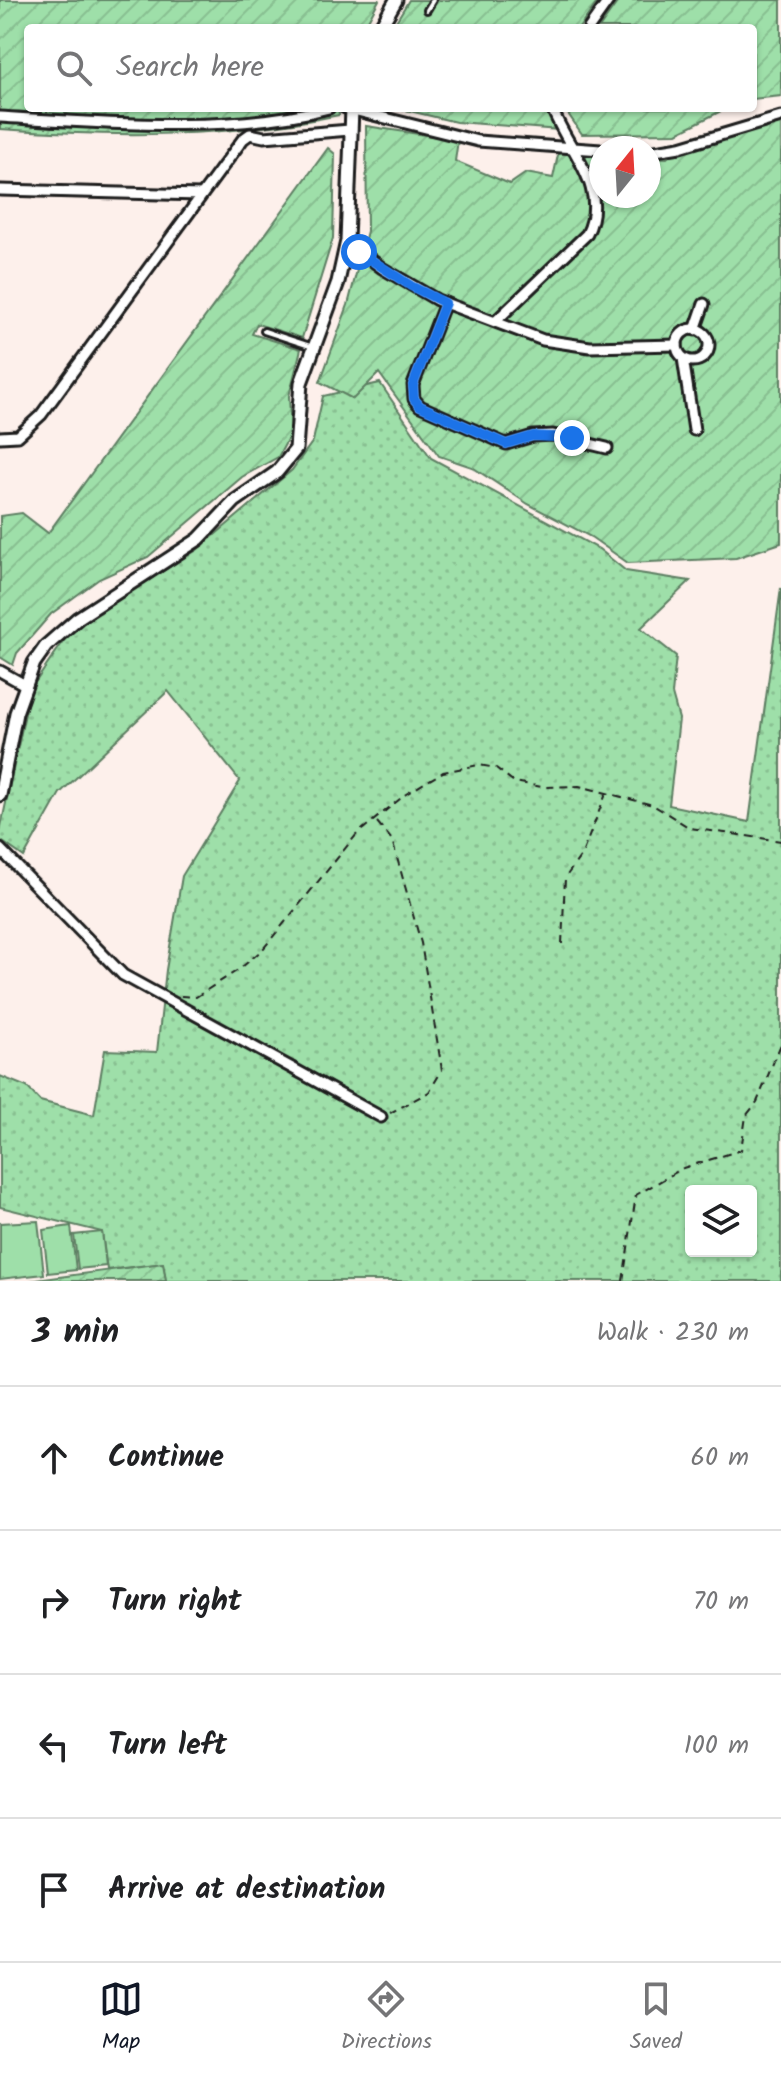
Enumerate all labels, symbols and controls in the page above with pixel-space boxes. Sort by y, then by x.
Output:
search box [24,24,757,112]
text: Search here [116,44,264,92]
icon: search [52,46,96,90]
north arrow [589,136,661,208]
route start [341,234,377,270]
route end [554,420,590,456]
map controls [685,1185,757,1257]
button: layers [685,1185,757,1257]
text: 3 min [32,1306,119,1360]
text: Walk · 230 m [597,1312,749,1354]
text: Continue [108,1434,224,1482]
icon: ahead [32,1436,76,1480]
text: 60 m [690,1437,749,1479]
text: Turn right [108,1578,241,1626]
icon: right [32,1580,76,1624]
text: 70 m [693,1581,749,1623]
text: Turn left [108,1722,227,1770]
icon: left [32,1724,76,1768]
text: 100 m [684,1725,749,1767]
text: Arrive at destination [108,1866,385,1914]
icon: arrive [32,1868,76,1912]
tab: Map [99,1977,143,2060]
tab: Directions [341,1977,432,2060]
tab: Saved [630,1977,682,2060]

